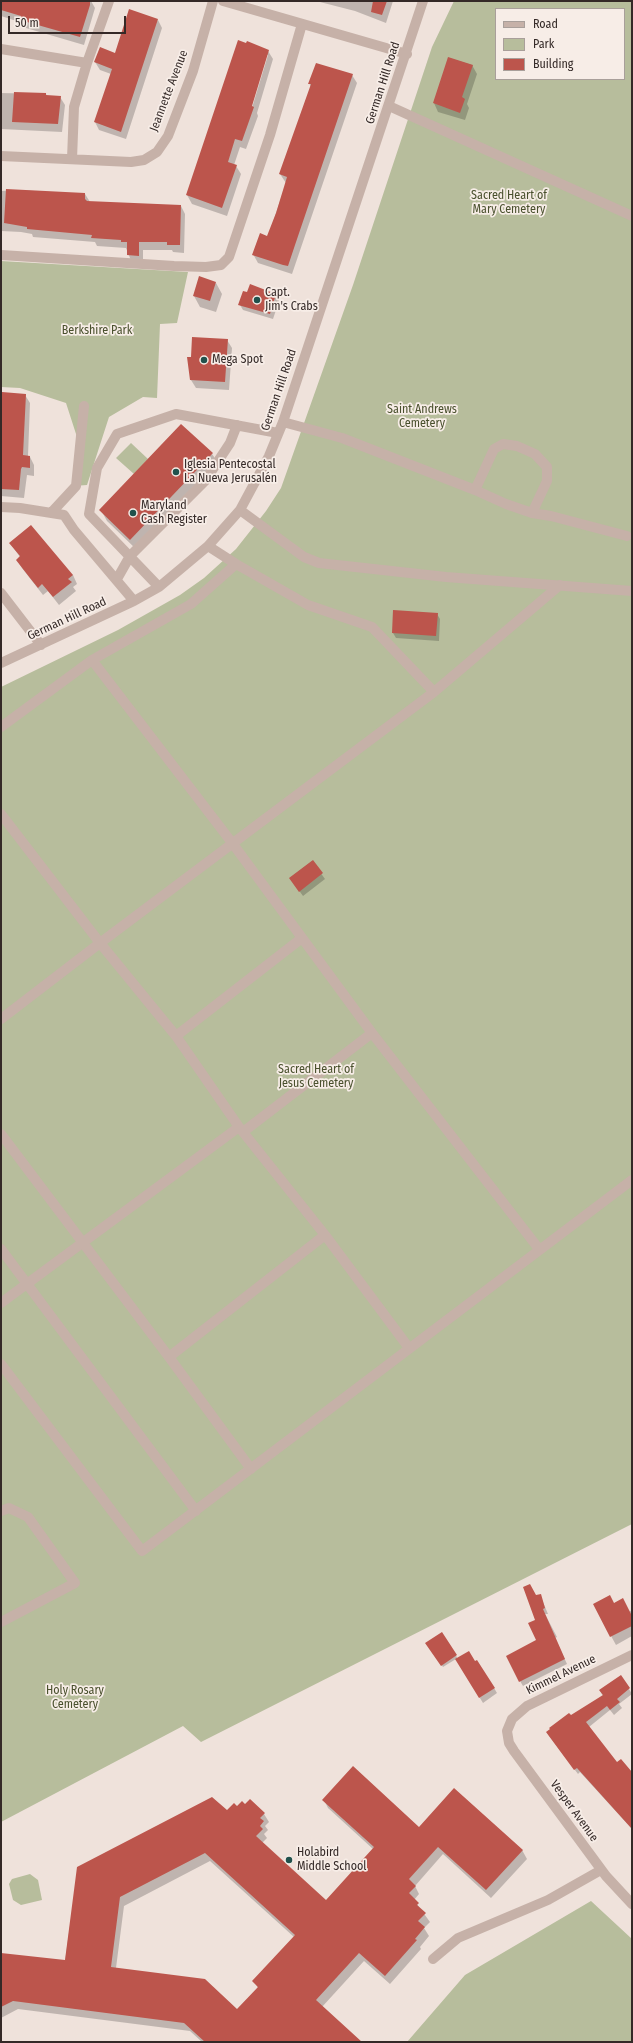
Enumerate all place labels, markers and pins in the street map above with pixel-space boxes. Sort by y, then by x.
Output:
place label: Capt. Jim's Crabs [265,286,318,314]
marker: Capt. Jim's Crabs [252,295,262,305]
place label: Mega Spot [212,353,263,367]
marker: Mega Spot [199,355,209,365]
place label: Iglesia Pentecostal La Nueva Jerusalén [184,458,277,486]
marker: Iglesia Pentecostal La Nueva Jerusalén [171,467,181,477]
place label: Maryland Cash Register [141,499,207,527]
marker: Maryland Cash Register [128,508,138,518]
place label: Holabird Middle School [297,1846,366,1874]
marker: Holabird Middle School [284,1855,294,1865]

